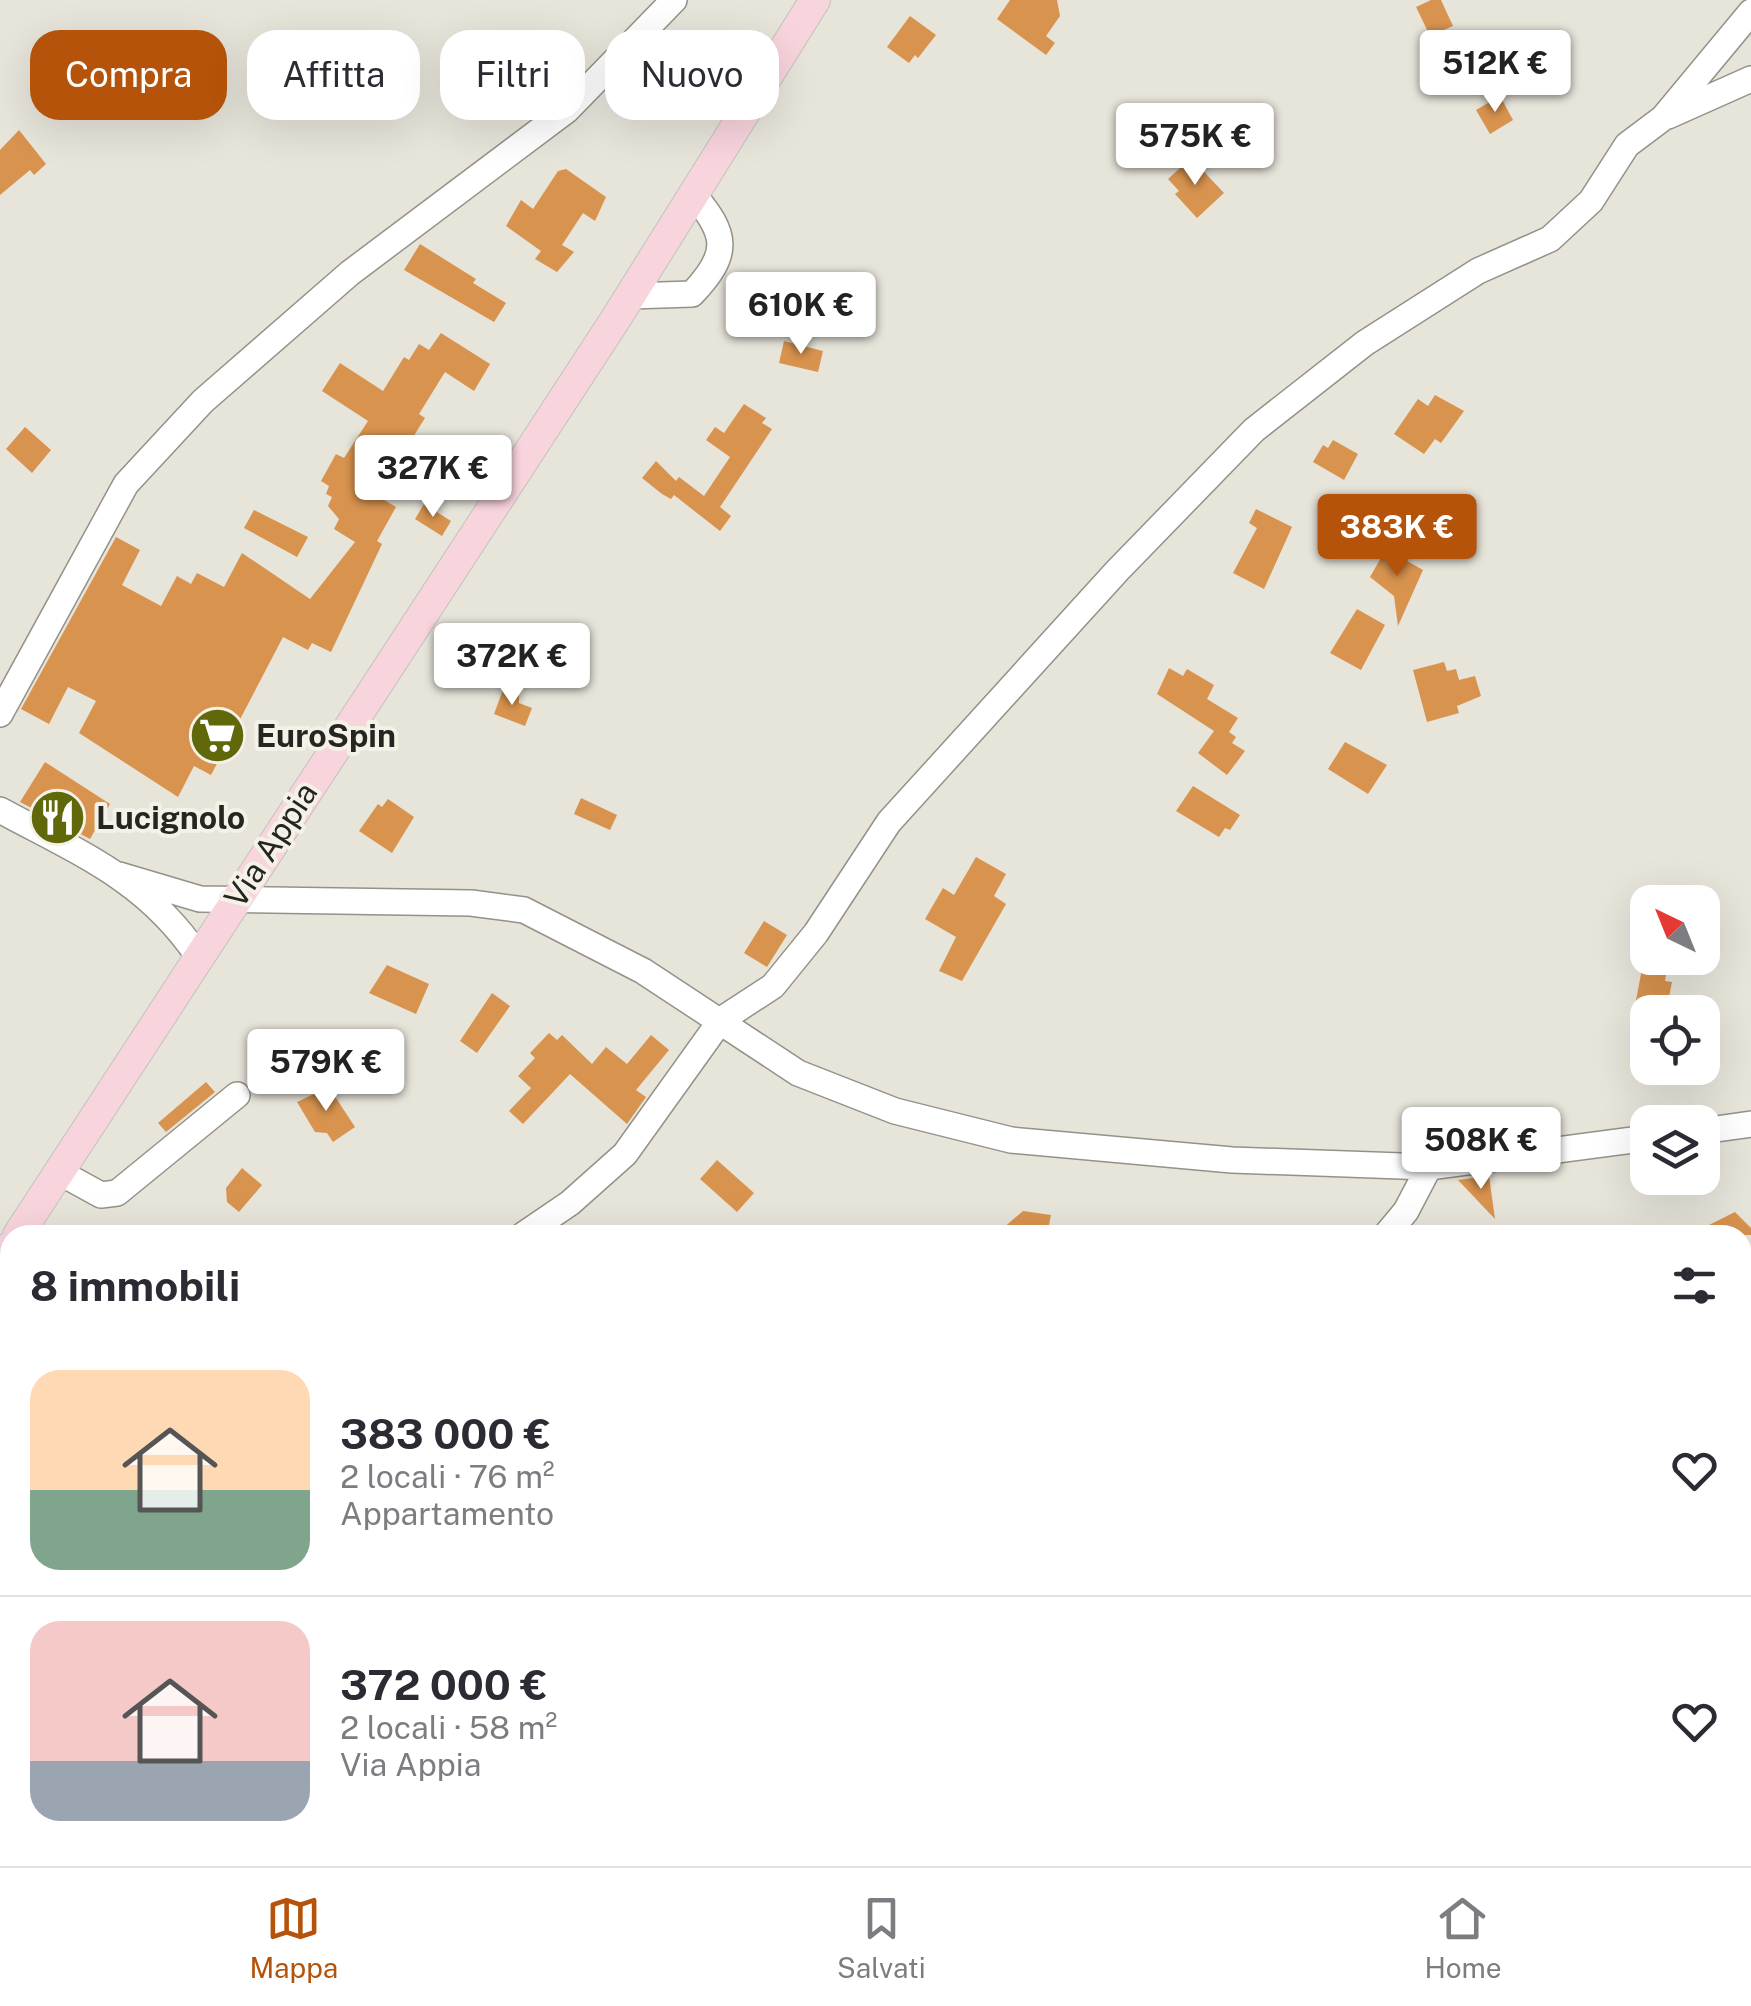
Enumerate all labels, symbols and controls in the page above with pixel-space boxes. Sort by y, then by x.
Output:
chip: Compra [30,30,227,120]
chip: Affitta [247,30,420,120]
chip: Filtri [440,30,585,120]
chip: Nuovo [605,30,779,120]
pin: 512K € [1414,30,1576,115]
text: 512K € [1442,44,1548,81]
pin: 575K € [1114,103,1276,188]
text: 575K € [1138,117,1252,154]
pin: 610K € [720,272,882,357]
text: 610K € [748,286,854,323]
pin: 327K € [352,435,514,520]
text: 327K € [377,449,489,486]
pin: 383K € [1316,494,1478,579]
text: 383K € [1340,508,1454,545]
pin: 372K € [431,623,593,708]
text: 372K € [456,637,568,674]
supermarket icon: EuroSpin [187,706,247,766]
place label: EuroSpin [256,717,396,754]
street label: Via Appia [217,775,325,914]
restaurant icon: Lucignolo [27,788,87,848]
place label: Lucignolo [96,799,245,836]
north arrow [1630,885,1720,975]
map controls [1630,885,1720,1195]
button: locate [1630,995,1720,1085]
pin: 579K € [245,1029,407,1114]
text: 579K € [269,1043,383,1080]
button: layers [1630,1105,1720,1195]
pin: 508K € [1400,1107,1562,1192]
text: 508K € [1424,1121,1538,1158]
icon: filters [1667,1258,1722,1313]
text: 8 immobili [30,1261,240,1310]
text: 383 000 € [340,1409,551,1458]
icon: home [110,1410,230,1530]
icon: heart [1667,1443,1722,1498]
text: 2 locali · 76 m² [340,1458,555,1495]
text: Appartamento [340,1495,554,1532]
text: 372 000 € [340,1660,548,1709]
icon: home [110,1661,230,1781]
icon: heart [1667,1694,1722,1749]
text: 2 locali · 58 m² [340,1709,557,1746]
text: Via Appia [340,1746,481,1783]
tab: Mappa [249,1891,338,1984]
tab: Salvati [837,1891,926,1984]
tab: Home [1424,1891,1502,1984]

